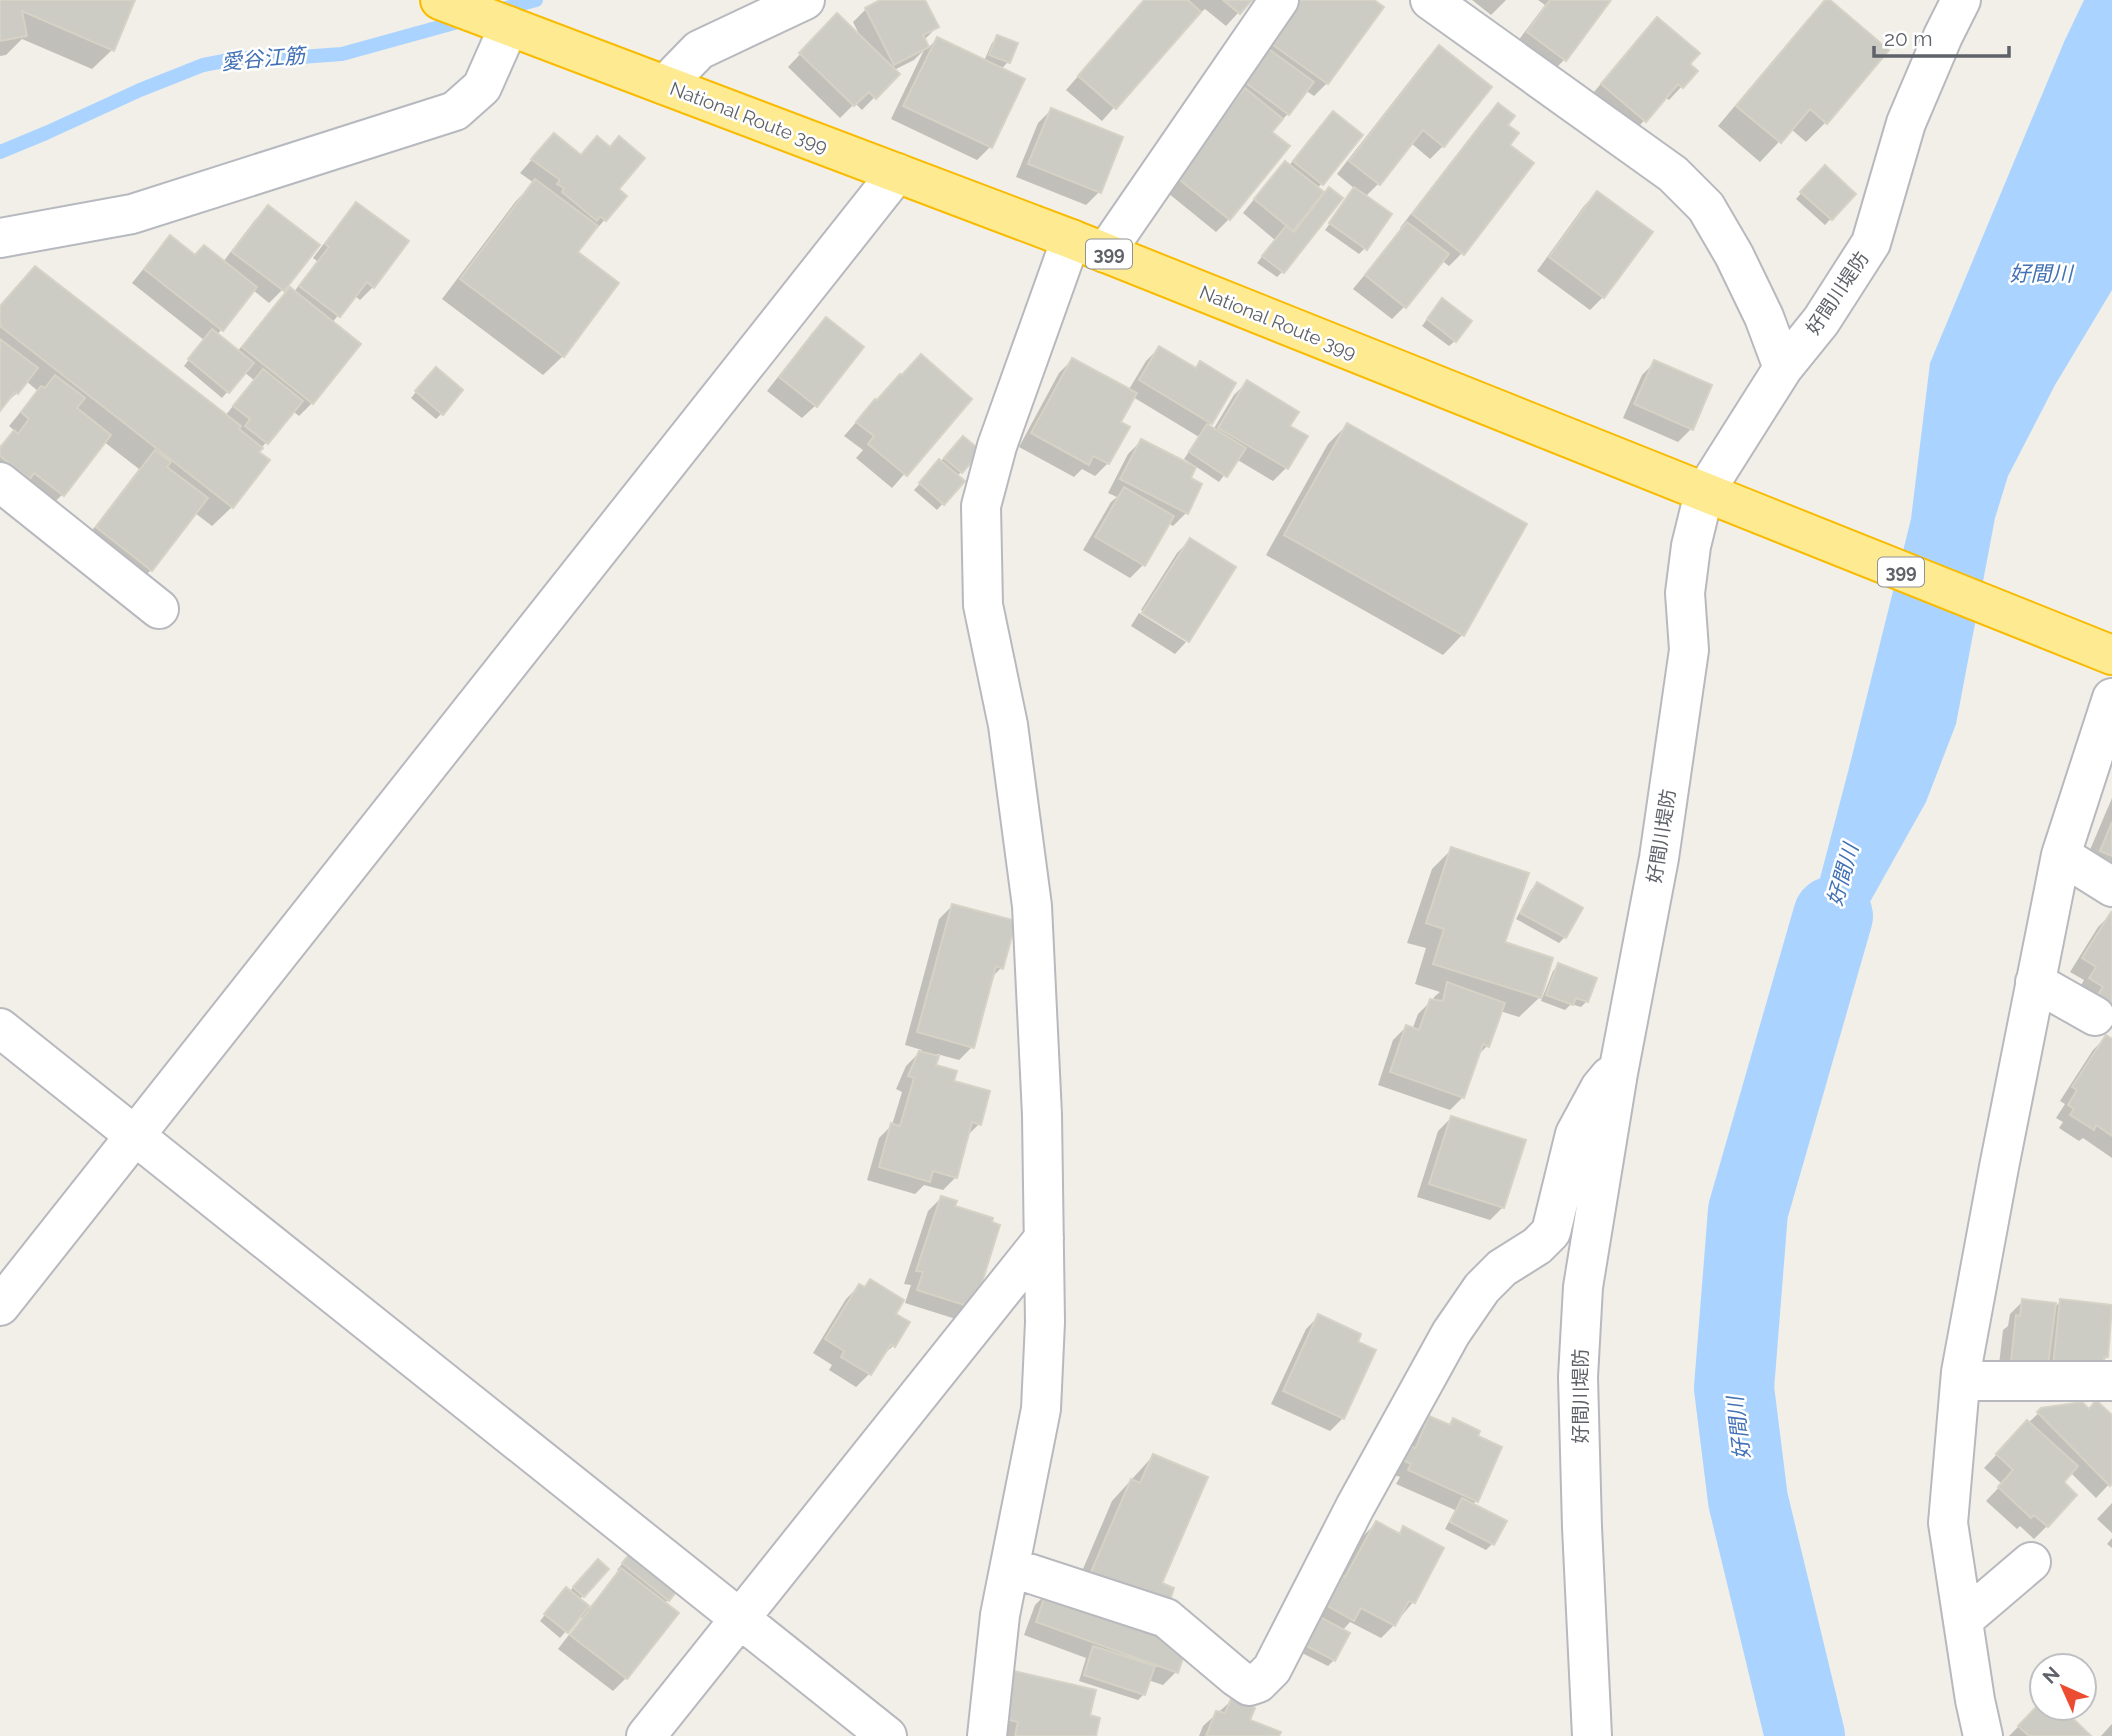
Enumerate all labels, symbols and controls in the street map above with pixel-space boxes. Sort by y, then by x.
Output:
scale bar [1874,14,2009,58]
text: 20 m [1884,26,1932,51]
water label: 愛谷江筋 [220,42,309,75]
street label: National Route 399 [667,77,831,157]
road number: 399 [1086,240,1132,268]
street label: 好間川堤防 [1801,247,1873,339]
water label: 好間川 [2010,261,2074,286]
street label: National Route 399 [1197,281,1359,363]
road number: 399 [1878,558,1924,586]
street label: 好間川堤防 [1643,787,1679,885]
water label: 好間川 [1822,839,1864,909]
street label: 好間川堤防 [1569,1348,1591,1444]
water label: 好間川 [1722,1393,1755,1461]
north arrow [2028,1652,2098,1722]
text: N [2038,1662,2064,1688]

